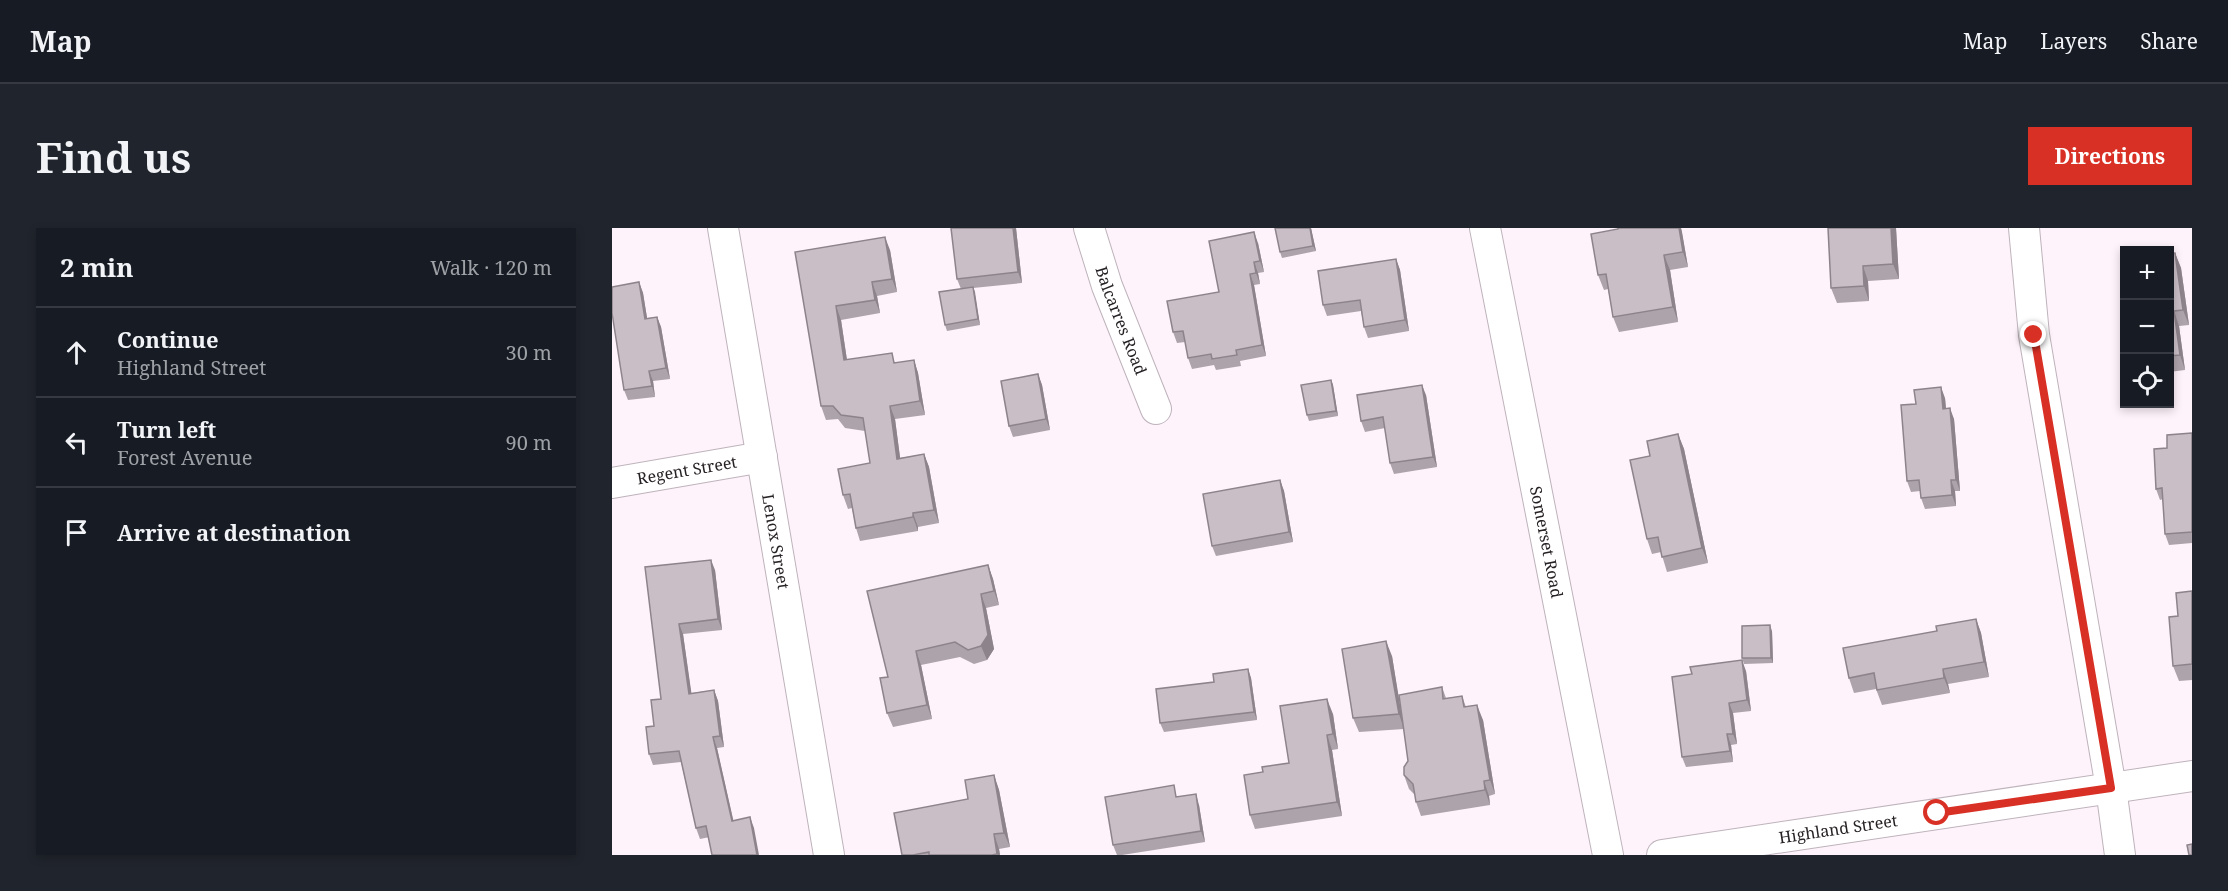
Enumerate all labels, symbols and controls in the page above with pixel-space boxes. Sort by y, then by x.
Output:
text: Map [30,22,92,60]
text: Map [1963,27,2007,55]
text: Layers [2040,27,2107,55]
text: Share [2140,27,2198,55]
button: Directions [2028,127,2192,185]
text: Find us [36,128,191,185]
map controls [2120,246,2174,408]
button: + [2120,246,2174,300]
text: 2 min [60,249,134,285]
text: Walk · 120 m [430,254,552,281]
street label: Balcarres Road [1091,263,1152,378]
button: − [2120,300,2174,354]
route end [2020,321,2046,347]
text: Continue [117,324,219,354]
icon: ahead [60,336,93,369]
text: 30 m [506,339,552,366]
text: Highland Street [117,354,266,381]
button: locate [2120,354,2174,408]
text: Turn left [117,414,216,444]
icon: left [60,426,93,459]
text: 90 m [506,429,552,456]
text: Forest Avenue [117,444,252,471]
street label: Regent Street [635,450,739,489]
street label: Somerset Road [1525,484,1568,600]
street label: Lenox Street [757,492,795,591]
icon: arrive [60,516,93,549]
text: Arrive at destination [117,517,351,547]
route start [1923,799,1949,825]
street label: Highland Street [1777,809,1899,848]

